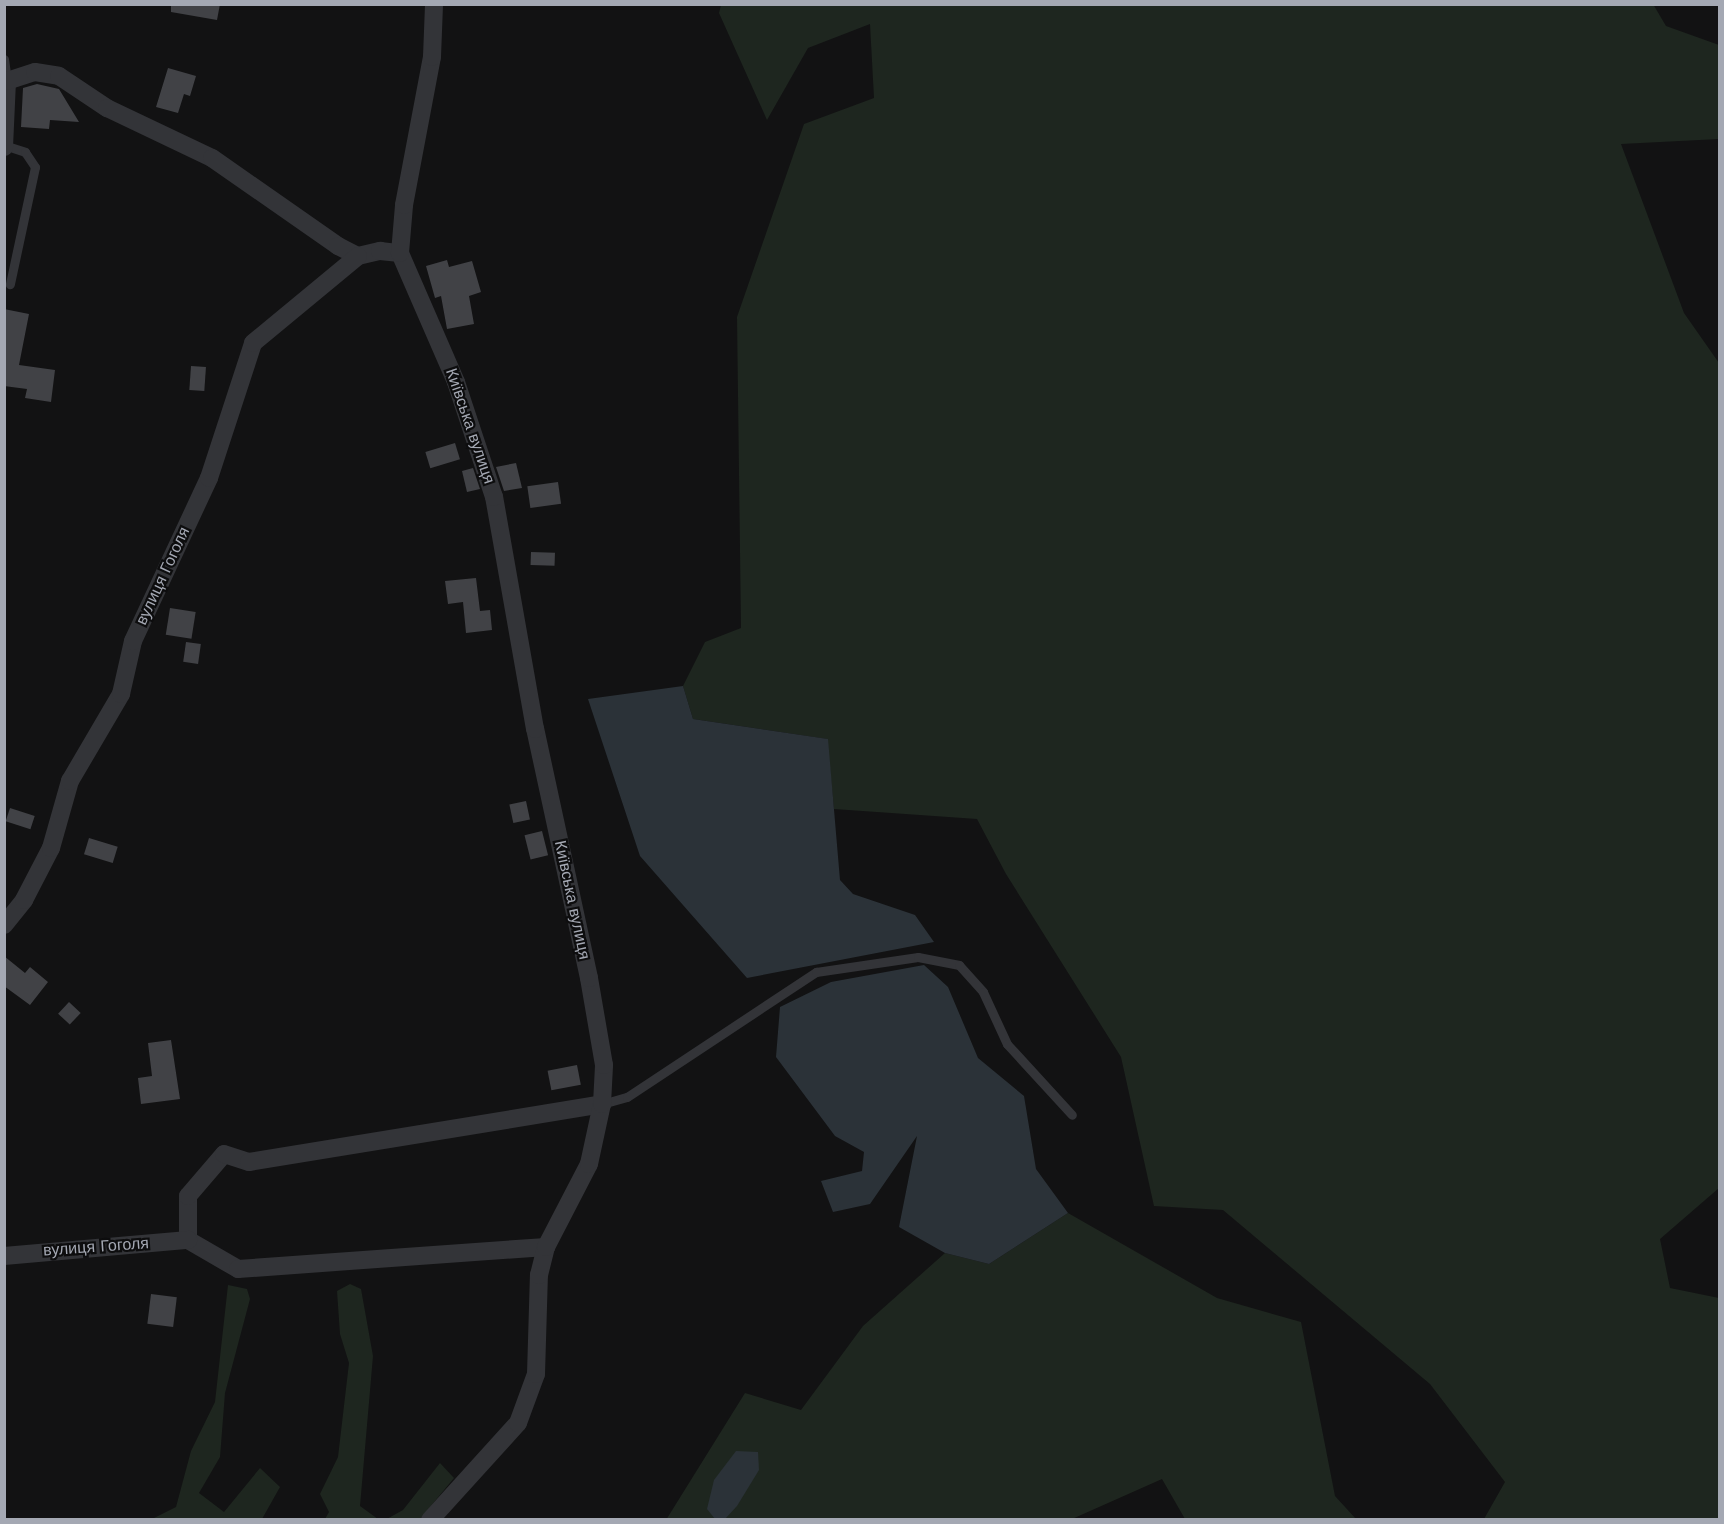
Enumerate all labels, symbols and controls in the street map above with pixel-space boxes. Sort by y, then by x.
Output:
street label: Київська вулиця [441,366,499,486]
street label: вулиця Гоголя [132,524,194,628]
street label: Київська вулиця [550,839,594,961]
street label: вулиця Гоголя [43,1234,149,1260]

